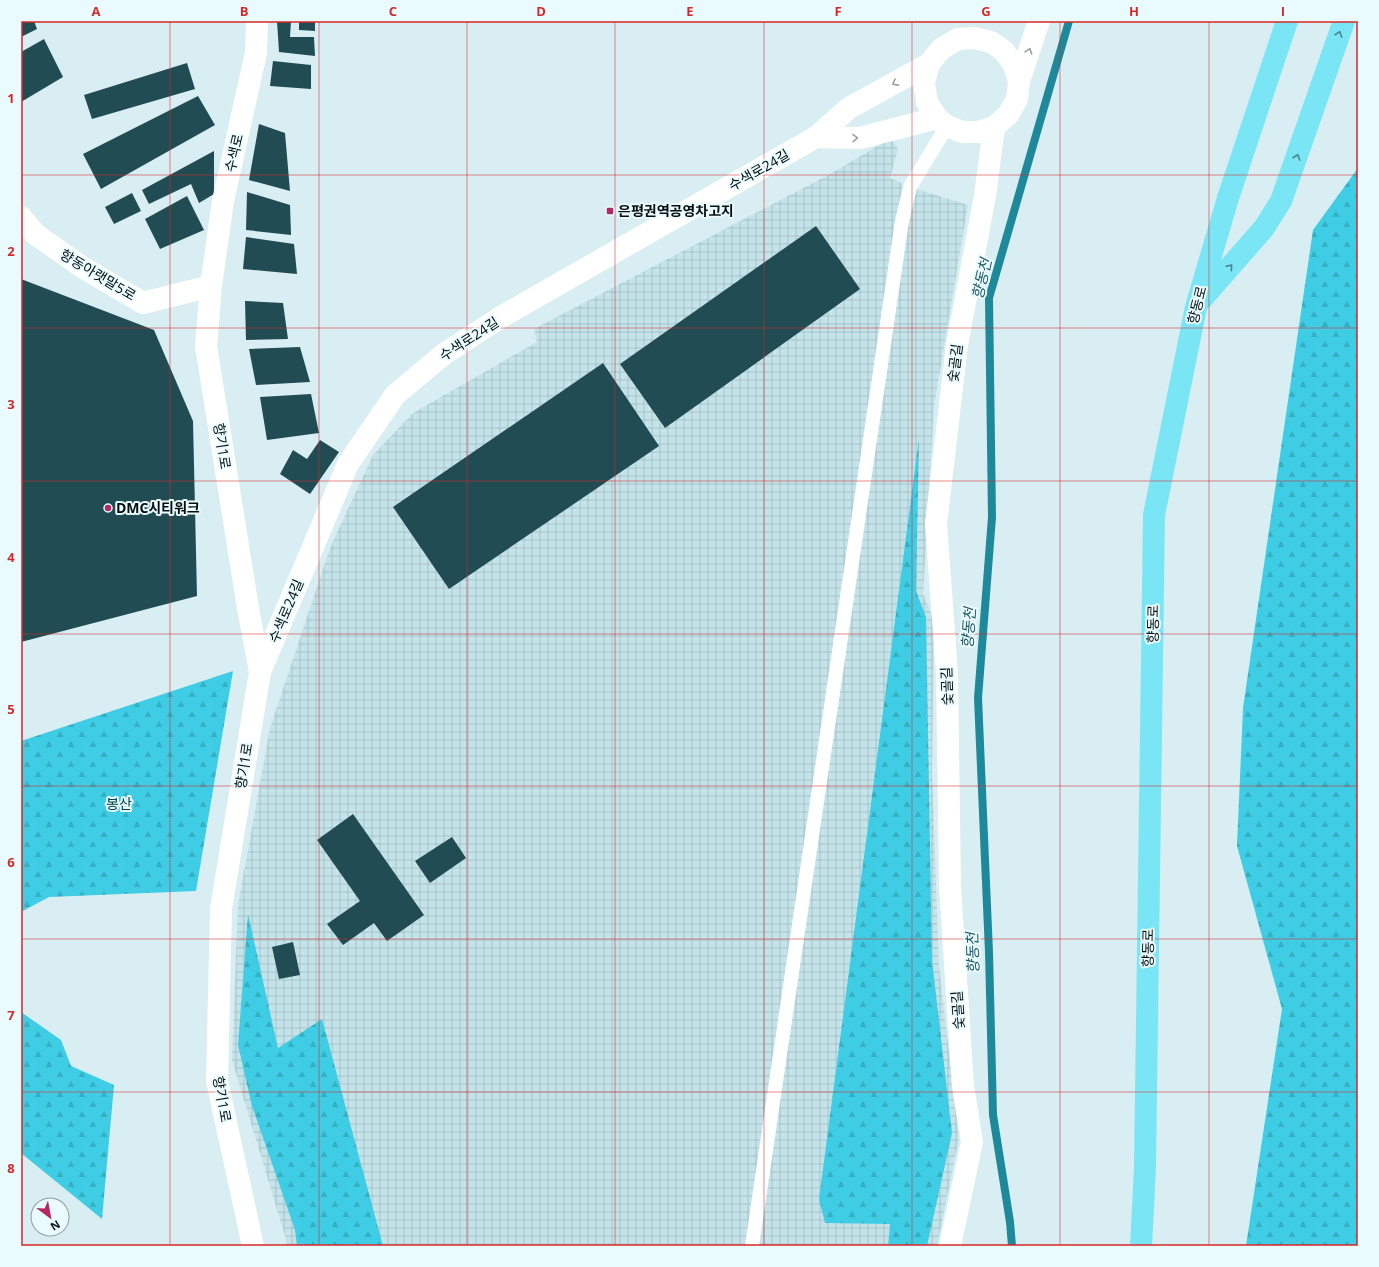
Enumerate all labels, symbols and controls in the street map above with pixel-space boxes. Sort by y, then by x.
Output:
text: A [92,2,101,20]
text: B [240,2,249,20]
text: C [389,2,397,20]
text: D [536,2,546,20]
text: E [686,2,694,20]
text: F [834,2,842,20]
text: G [981,2,991,20]
text: H [1129,2,1139,20]
text: I [1281,2,1285,20]
one-way arrow [1334,31,1343,38]
one-way arrow [1024,48,1032,55]
one-way arrow [891,78,899,85]
text: 1 [7,89,15,107]
street label: 수색로 [220,132,247,174]
one-way arrow [852,133,858,142]
street label: 수색로24길 [725,144,793,195]
one-way arrow [1293,154,1301,161]
place label: 은평권역공영차고지 [618,201,734,220]
marker: 은평권역공영차고지 [605,206,615,216]
text: 2 [7,242,15,260]
street label: 향동아랫말5로 [57,244,140,305]
water label: 향동천 [967,254,996,301]
one-way arrow [1226,264,1233,271]
street label: 향동로 [1183,284,1210,326]
street label: 수색로24길 [435,312,502,365]
street label: 숯골길 [943,343,966,383]
text: 3 [7,395,15,413]
street label: 향기1로 [209,421,236,471]
place label: DMC시티워크 [116,498,200,517]
marker: DMC시티워크 [103,503,113,513]
text: 4 [7,548,15,566]
street label: 수색로24길 [264,576,307,646]
water label: 향동천 [957,604,980,649]
street label: 향동로 [1143,604,1162,643]
street label: 숯골길 [936,666,957,706]
text: 5 [7,700,15,718]
street label: 향기1로 [230,741,257,790]
park label: 봉산 [106,794,132,813]
text: 6 [7,853,15,871]
street label: 향동로 [1138,928,1157,967]
water label: 향동천 [961,930,983,974]
street label: 숯골길 [947,990,968,1030]
text: 7 [7,1006,15,1024]
street label: 향기1로 [209,1074,236,1124]
text: 8 [7,1159,15,1177]
north arrow [30,1197,70,1237]
text: N [48,1217,63,1235]

